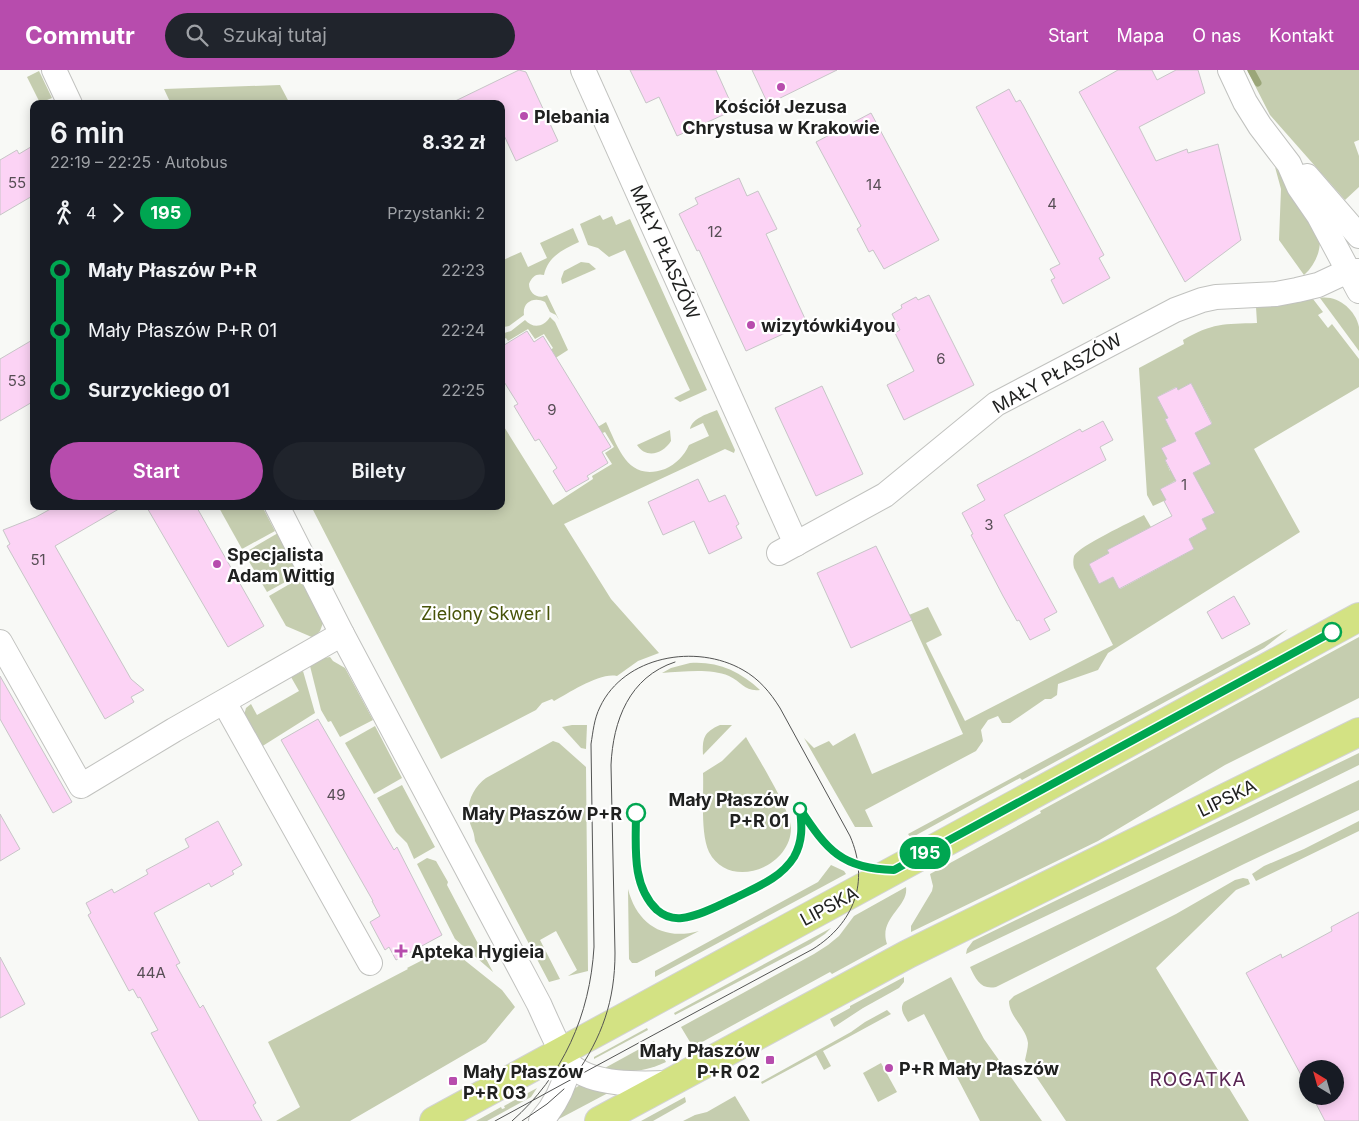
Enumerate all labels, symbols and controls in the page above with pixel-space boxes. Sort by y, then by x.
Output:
search box [165,13,515,58]
text: Commutr [25,21,135,50]
icon: search [183,21,211,49]
text: Szukaj tutaj [223,24,327,47]
text: Start [1048,25,1089,46]
text: Mapa [1117,25,1164,46]
text: O nas [1192,25,1241,46]
text: Kontakt [1269,25,1334,46]
marker: Kościół Jezusa Chrystusa w Krakowie [775,81,787,93]
place label: Kościół Jezusa Chrystusa w Krakowie [682,96,880,138]
place label: Plebania [534,106,610,127]
marker: Plebania [518,110,530,122]
text: 6 min [50,116,125,150]
text: 8.32 zł [422,131,485,154]
text: 22:19 – 22:25 · Autobus [50,152,228,172]
house number: 55 [8,173,26,192]
house number: 14 [866,175,882,194]
street label: MAŁY PŁASZÓW [626,181,705,322]
house number: 4 [1047,194,1057,213]
icon: walk [50,199,78,227]
icon: forward [104,199,132,227]
text: 195 [150,202,181,223]
text: 4 [86,203,96,223]
text: Przystanki: 2 [387,203,485,223]
house number: 12 [707,222,723,241]
text: Mały Płaszów P+R [88,259,257,282]
text: 22:23 [441,260,485,280]
place label: wizytówki4you [761,315,895,336]
text: Mały Płaszów P+R 01 [88,319,277,342]
marker: wizytówki4you [745,319,757,331]
text: 22:24 [441,320,485,340]
street label: MAŁY PŁASZÓW [988,328,1125,417]
house number: 6 [936,349,946,368]
house number: 53 [8,371,26,390]
text: Surzyckiego 01 [88,379,230,402]
text: 22:25 [441,380,485,400]
house number: 9 [547,400,557,419]
button: Start [50,442,263,500]
button: Bilety [273,442,485,500]
house number: 1 [1181,475,1187,494]
house number: 3 [984,515,994,534]
place label: Specjalista Adam Wittig [227,544,335,586]
house number: 51 [30,550,46,569]
marker: Specjalista Adam Wittig [211,558,223,570]
park label: Zielony Skwer I [421,603,551,624]
unlabelled marker [1322,622,1342,642]
street label: LIPSKA [1194,775,1260,821]
house number: 49 [327,785,346,804]
place label: Mały Płaszów P+R 01 [669,789,790,831]
marker: Mały Płaszów P+R 01 [793,802,807,816]
place label: Mały Płaszów P+R [462,803,622,824]
marker: Mały Płaszów P+R [626,803,646,823]
line badge: 195 [896,837,954,869]
text: 195 [910,842,940,863]
street label: LIPSKA [796,882,862,930]
place label: Apteka Hygieia [411,941,545,962]
marker: Apteka Hygieia [395,945,407,957]
house number: 44A [136,963,166,982]
place label: Mały Płaszów P+R 02 [640,1040,761,1082]
marker: Mały Płaszów P+R 02 [764,1054,776,1066]
place label: P+R Mały Płaszów [899,1058,1060,1079]
north arrow [1299,1060,1344,1105]
map controls [1299,1060,1344,1105]
place label: Mały Płaszów P+R 03 [463,1061,584,1103]
marker: P+R Mały Płaszów [883,1062,895,1074]
district label: ROGATKA [1149,1068,1247,1091]
marker: Mały Płaszów P+R 03 [447,1075,459,1087]

